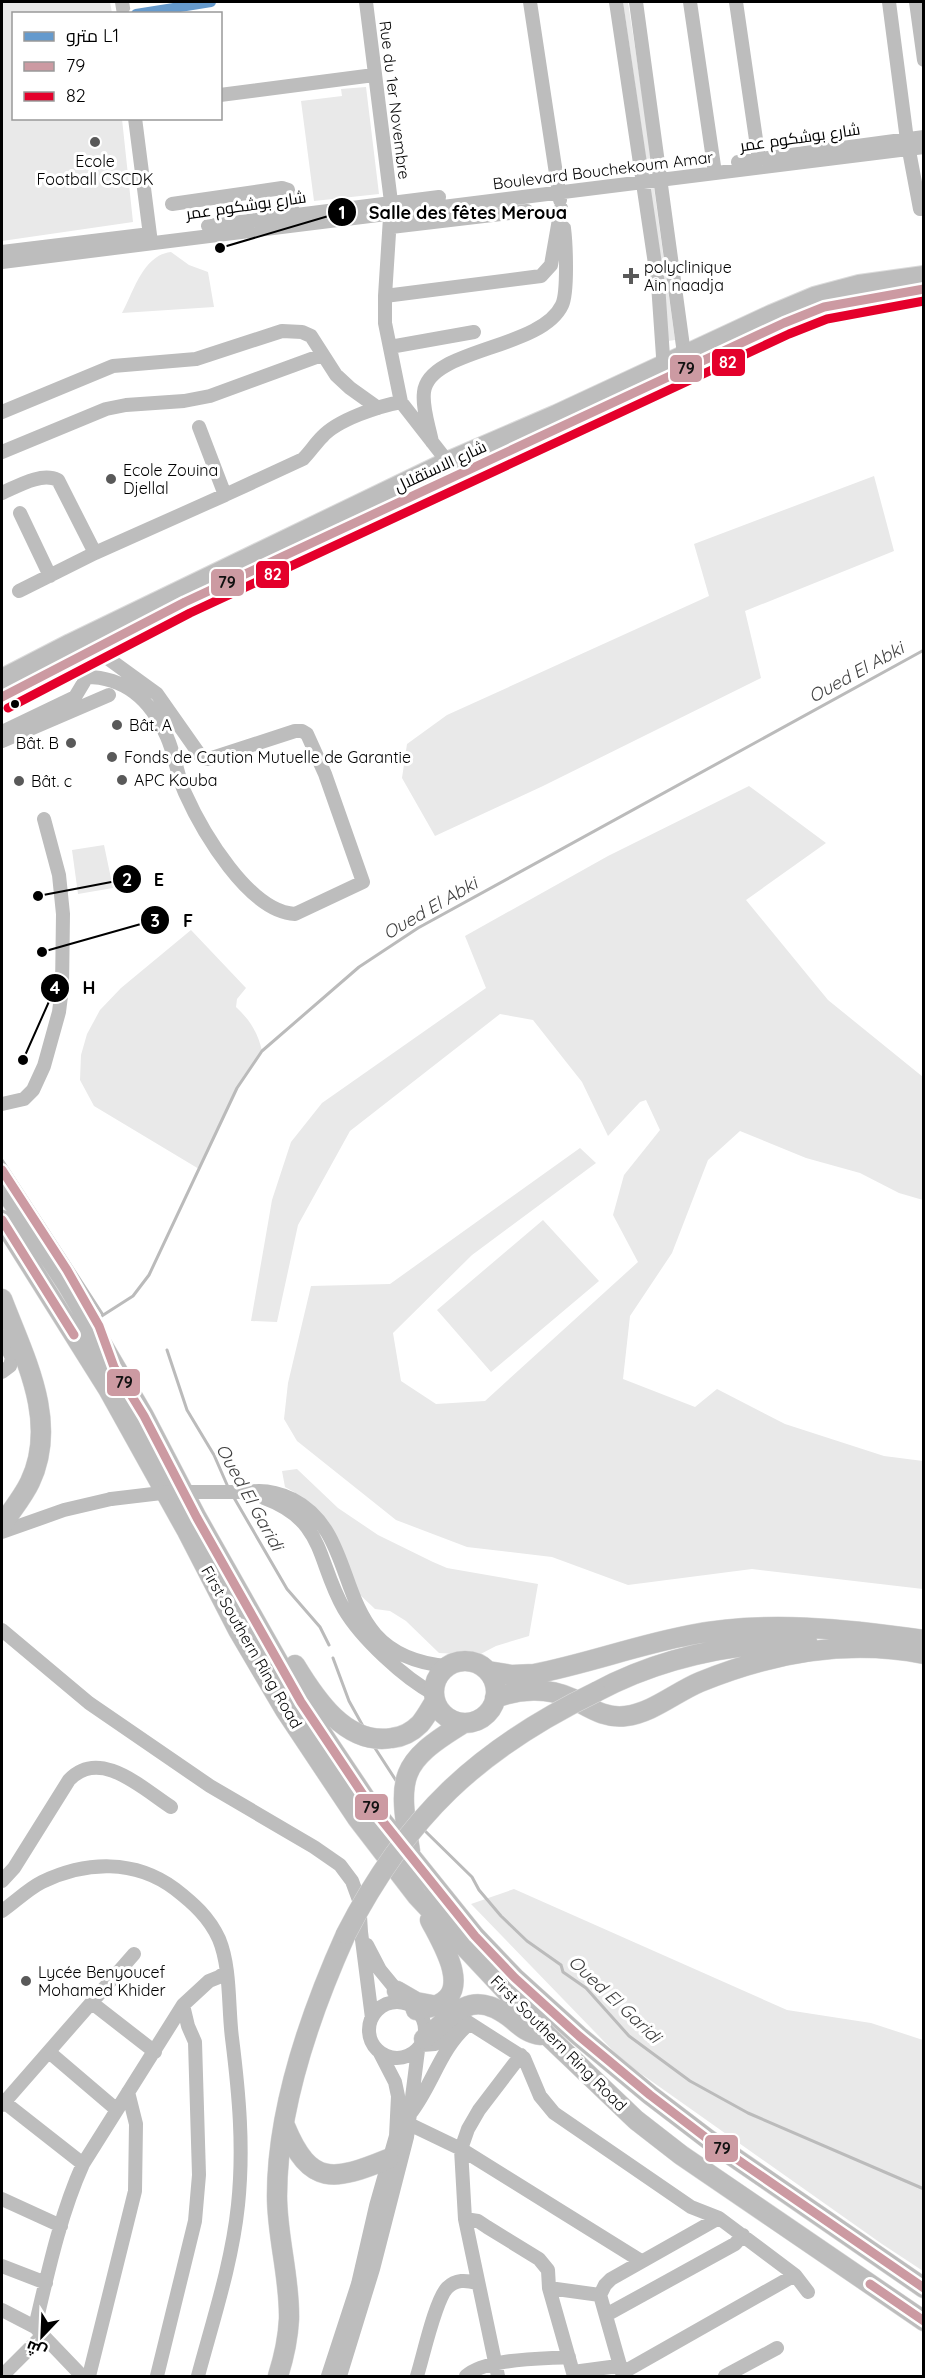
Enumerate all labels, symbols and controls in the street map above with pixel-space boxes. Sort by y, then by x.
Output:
legend [12,12,222,120]
street label: Rue du 1er Novembre [375,19,415,181]
text: مترو L1 [66,24,119,47]
text: 79 [66,54,85,77]
text: 82 [66,84,86,107]
street label: شارع بوشكوم عمر [738,119,862,157]
marker: Ecole Football CSCDK [88,135,102,149]
street label: Boulevard Bouchekoum Amar [492,147,714,193]
place label: Ecole Football CSCDK [37,151,154,189]
street label: شارع بوشكوم عمر [184,187,308,225]
callout: Salle des fêtes Meroua [327,194,579,230]
text: 1 [338,201,346,224]
text: Salle des fêtes Meroua [369,201,567,224]
place label: polyclinique Ain naadja [644,257,732,295]
marker: polyclinique Ain naadja [622,267,640,285]
line badge: 82 [711,348,746,377]
text: 82 [719,352,737,372]
line badge: 79 [669,354,703,383]
text: 79 [677,358,695,378]
street label: شارع الاستقلال [391,436,490,498]
place label: Ecole Zouina Djellal [123,460,218,498]
marker: Ecole Zouina Djellal [104,472,118,486]
line badge: 82 [255,560,290,589]
text: 82 [264,564,282,584]
line badge: 79 [210,568,245,597]
text: 79 [218,572,236,592]
water label: Oued El Abki [804,635,910,708]
unlabelled marker [9,698,21,710]
place label: Bât. A [129,715,172,735]
marker: Bât. A [110,718,124,732]
place label: Bât. B [16,733,59,753]
marker: Bât. B [64,736,78,750]
place label: Fonds de Caution Mutuelle de Garantie [124,747,411,767]
marker: Fonds de Caution Mutuelle de Garantie [105,750,119,764]
place label: APC Kouba [134,770,217,790]
place label: Bât. c [31,771,72,791]
marker: APC Kouba [115,773,129,787]
marker: Bât. c [12,774,26,788]
callout: E [112,861,176,897]
text: 2 [122,868,132,891]
text: E [154,868,164,891]
water label: Oued El Abki [379,871,483,944]
callout: F [140,902,205,938]
text: 3 [150,909,160,932]
text: F [183,909,193,932]
callout: H [40,970,107,1006]
text: 4 [50,976,61,999]
text: H [83,976,95,999]
line badge: 79 [106,1368,141,1397]
text: 79 [115,1372,133,1392]
water label: Oued El Garidi [211,1440,290,1556]
street label: First Southern Ring Road [197,1562,307,1732]
line badge: 79 [354,1793,389,1821]
text: 79 [362,1797,380,1817]
water label: Oued El Garidi [564,1950,668,2049]
place label: Lycée Benyoucef Mohamed Khider [38,1962,166,2000]
street label: First Southern Ring Road [487,1971,631,2115]
marker: Lycée Benyoucef Mohamed Khider [19,1974,33,1988]
line badge: 79 [704,2134,739,2163]
text: 79 [713,2138,731,2158]
north arrow [12,2306,72,2366]
text: ش [23,2337,49,2363]

